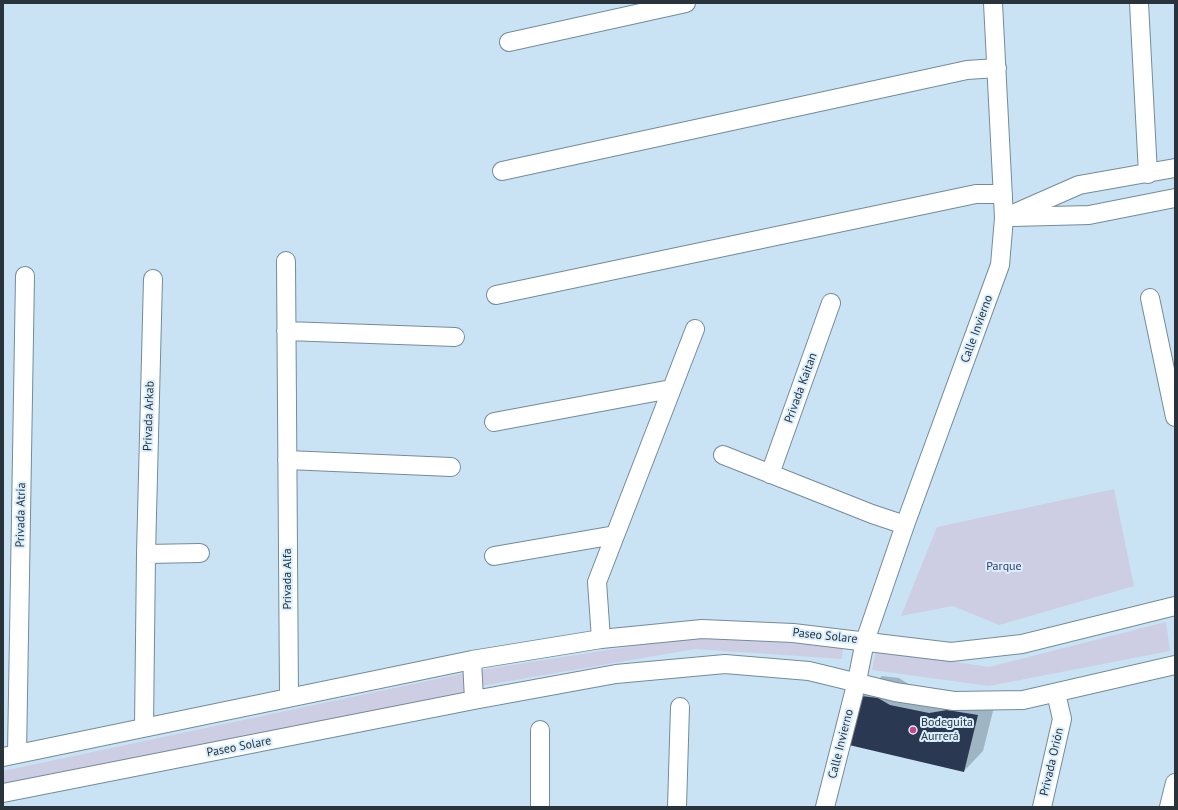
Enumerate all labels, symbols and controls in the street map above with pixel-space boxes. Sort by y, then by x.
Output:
street label: Calle Invierno [958,293,996,365]
street label: Privada Kaitan [782,351,820,425]
street label: Privada Arkab [141,381,157,451]
street label: Privada Atria [13,482,29,548]
street label: Privada Alfa [281,548,295,610]
park label: Parque [986,560,1022,574]
street label: Paseo Solare [792,625,858,647]
street label: Calle Invierno [825,708,857,780]
place label: Bodeguita Aurrerá [921,716,973,744]
marker: Bodeguita Aurrerá [908,725,918,735]
street label: Privada Orión [1037,727,1067,797]
street label: Paseo Solare [206,734,272,760]

